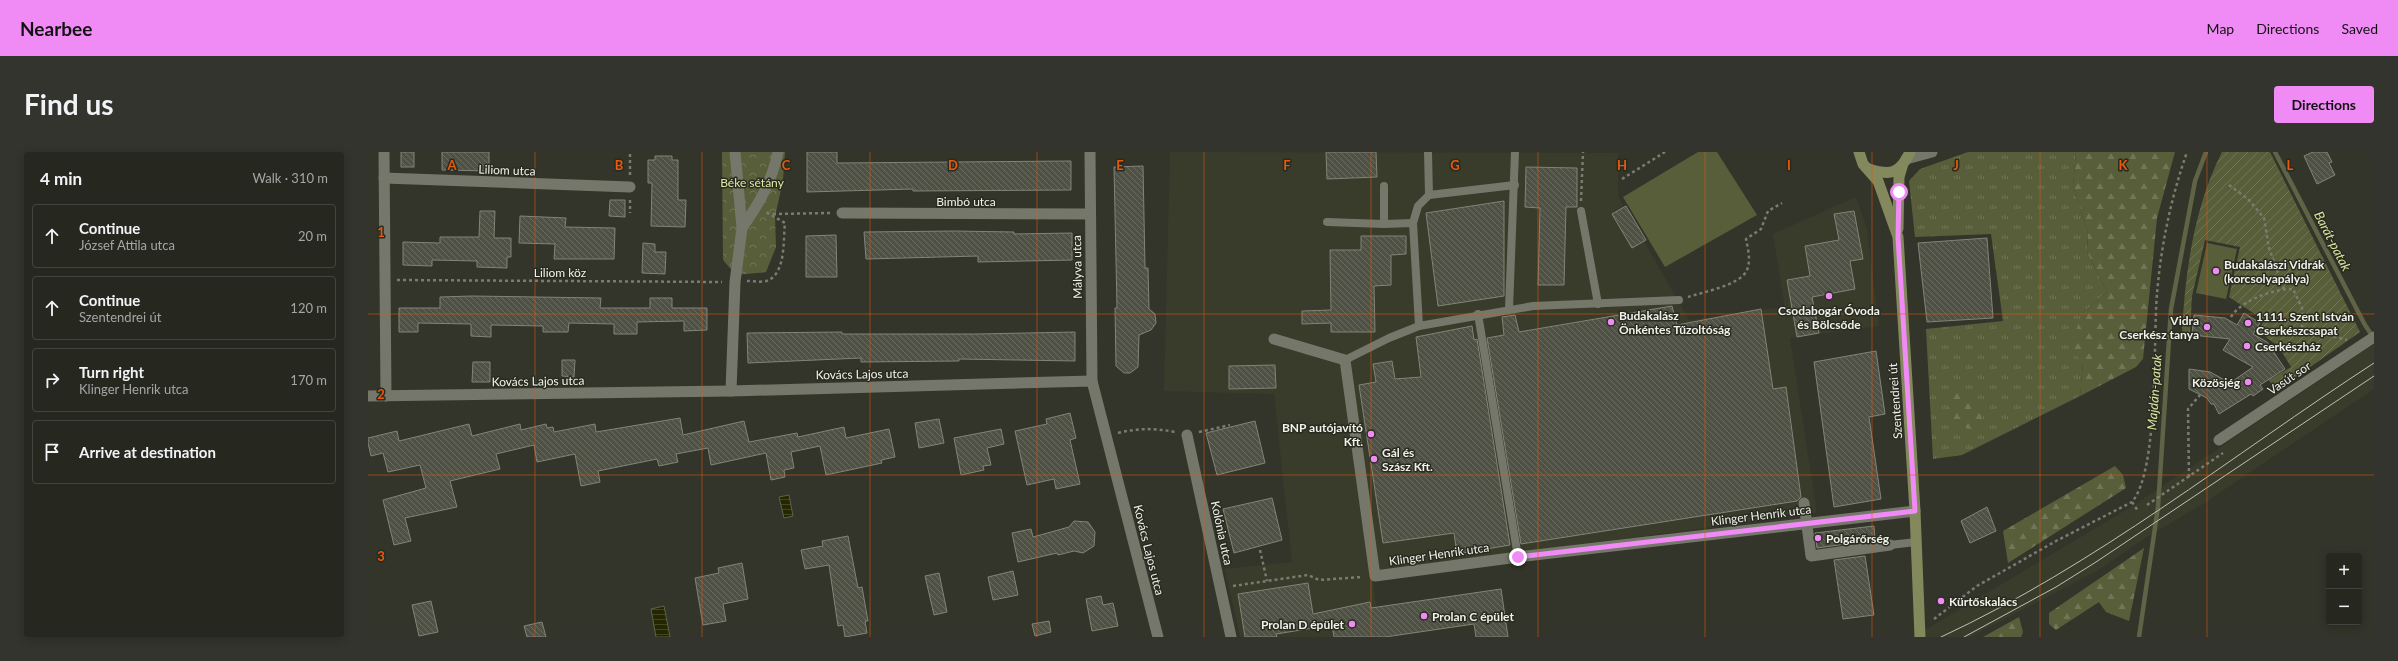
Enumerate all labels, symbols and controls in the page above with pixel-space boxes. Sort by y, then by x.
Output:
text: Nearbee [20,17,92,40]
text: Map [2207,20,2234,37]
text: Directions [2256,20,2319,37]
text: Saved [2341,20,2378,37]
button: Directions [2274,86,2374,123]
text: Find us [24,87,114,121]
text: A [446,157,457,173]
text: B [615,157,624,173]
text: C [782,157,791,173]
text: D [948,157,958,173]
text: E [1116,157,1124,173]
text: F [1283,157,1291,173]
text: G [1450,157,1460,173]
text: H [1617,157,1627,173]
text: I [1787,157,1791,173]
text: J [1953,157,1959,173]
text: K [2119,157,2129,173]
text: L [2287,157,2294,173]
street label: Liliom utca [478,162,536,178]
text: 4 min [40,168,82,189]
text: Walk · 310 m [252,170,328,186]
park label: Béke sétány [720,175,785,190]
route start [1890,183,1908,201]
street label: Bimbó utca [936,194,996,209]
water label: Barát-patak [2311,208,2355,274]
text: Continue [79,219,140,237]
text: 1 [377,224,385,240]
icon: ahead [41,225,63,247]
text: 20 m [298,228,327,244]
street label: Mályva utca [1069,235,1085,299]
text: József Attila utca [79,237,175,253]
place label: Budakalászi Vidrák (korcsolyapálya) [2224,257,2325,286]
street label: Liliom köz [534,265,587,280]
marker: Budakalászi Vidrák (korcsolyapálya) [2211,266,2221,276]
text: Continue [79,291,140,309]
marker: Csodabogár Óvoda és Bölcsőde [1824,291,1834,301]
icon: ahead [41,297,63,319]
text: 120 m [290,300,327,316]
place label: Csodabogár Óvoda és Bölcsőde [1778,303,1880,332]
place label: Budakalász Önkéntes Tűzoltóság [1619,308,1731,337]
text: Szentendrei út [79,309,161,325]
place label: 1111. Szent István Cserkészcsapat [2256,309,2354,338]
place label: Vidra Cserkész tanya [2119,313,2199,342]
marker: Budakalász Önkéntes Tűzoltóság [1606,317,1616,327]
marker: 1111. Szent István Cserkészcsapat [2243,318,2253,328]
marker: Vidra Cserkész tanya [2202,322,2212,332]
place label: Cserkészház [2255,339,2321,354]
marker: Cserkészház [2242,341,2252,351]
water label: Majdán-patak [2143,353,2165,431]
street label: Vasút sor [2265,358,2314,398]
street label: Szentendrei út [1885,362,1905,439]
text: Turn right [79,363,144,381]
street label: Kovács Lajos utca [815,366,909,382]
icon: right [41,369,63,391]
text: 170 m [290,372,327,388]
street label: Kovács Lajos utca [491,373,585,389]
place label: Közösjég [2192,375,2241,390]
marker: Közösjég [2243,377,2253,387]
text: Klinger Henrik utca [79,381,189,397]
text: 2 [377,386,385,402]
place label: BNP autójavító Kft. [1282,420,1363,449]
marker: BNP autójavító Kft. [1366,429,1376,439]
icon: arrive [41,441,63,463]
text: Arrive at destination [79,443,216,461]
place label: Gál és Szász Kft. [1382,445,1433,474]
marker: Gál és Szász Kft. [1369,454,1379,464]
street label: Kolónia utca [1208,500,1236,566]
street label: Klinger Henrik utca [1710,501,1812,529]
street label: Kovács Lajos utca [1130,503,1168,597]
place label: Polgárőrség [1826,531,1890,546]
marker: Polgárőrség [1813,533,1823,543]
street label: Klinger Henrik utca [1388,540,1490,568]
text: 3 [377,548,385,564]
route end [1509,548,1527,566]
map controls [2326,553,2362,625]
button: + [2326,553,2362,589]
button: − [2326,589,2362,625]
place label: Kürtőskalács [1949,594,2017,609]
marker: Kürtőskalács [1936,596,1946,606]
place label: Prolan C épület [1432,609,1514,624]
marker: Prolan C épület [1419,611,1429,621]
place label: Prolan D épület [1261,617,1345,632]
marker: Prolan D épület [1347,619,1357,629]

